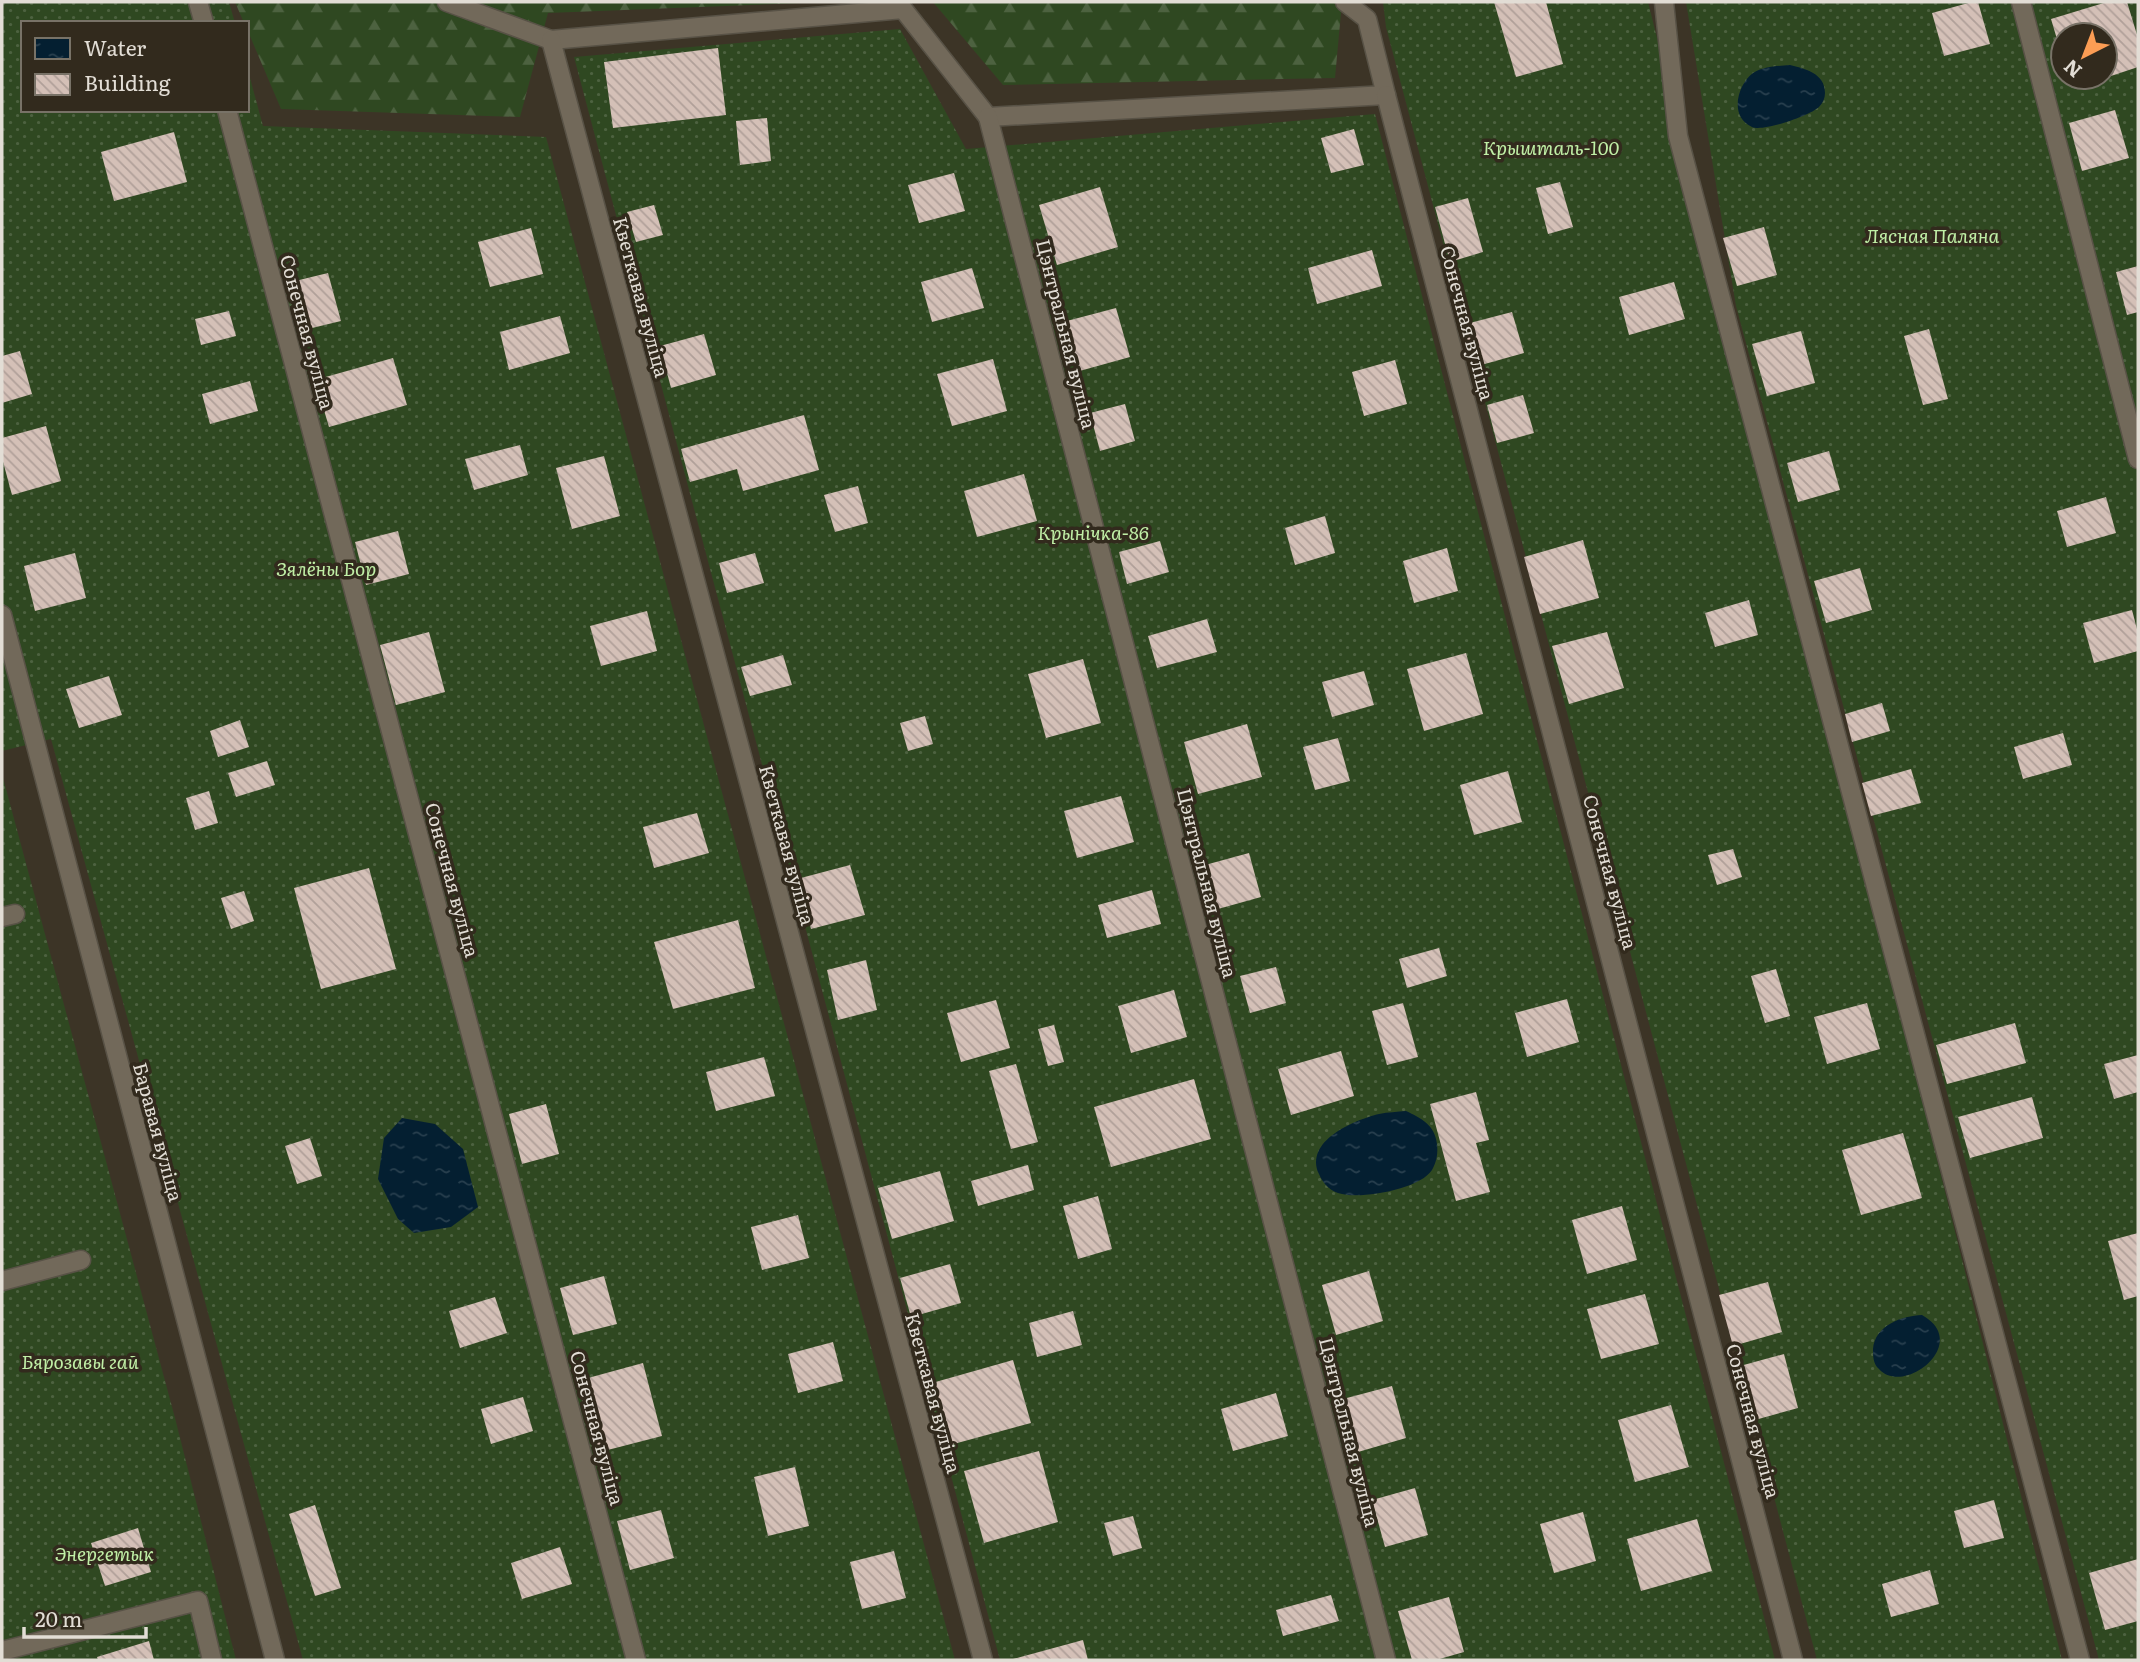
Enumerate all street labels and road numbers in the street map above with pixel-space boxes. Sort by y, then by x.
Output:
street label: Кветкавая вуліца [607,213,677,381]
street label: Цэнтральная вуліца [1030,236,1104,432]
street label: Сонечная вуліца [1434,242,1502,404]
street label: Сонечная вуліца [274,251,342,413]
street label: Кветкавая вуліца [753,761,823,929]
street label: Цэнтральная вуліца [1171,785,1245,981]
street label: Сонечная вуліца [1577,791,1645,953]
street label: Сонечная вуліца [419,799,487,961]
street label: Баравая вуліца [127,1059,191,1205]
street label: Кветкавая вуліца [899,1309,969,1477]
street label: Цэнтральная вуліца [1313,1334,1387,1530]
street label: Сонечная вуліца [1720,1340,1788,1502]
street label: Сонечная вуліца [564,1347,632,1509]

